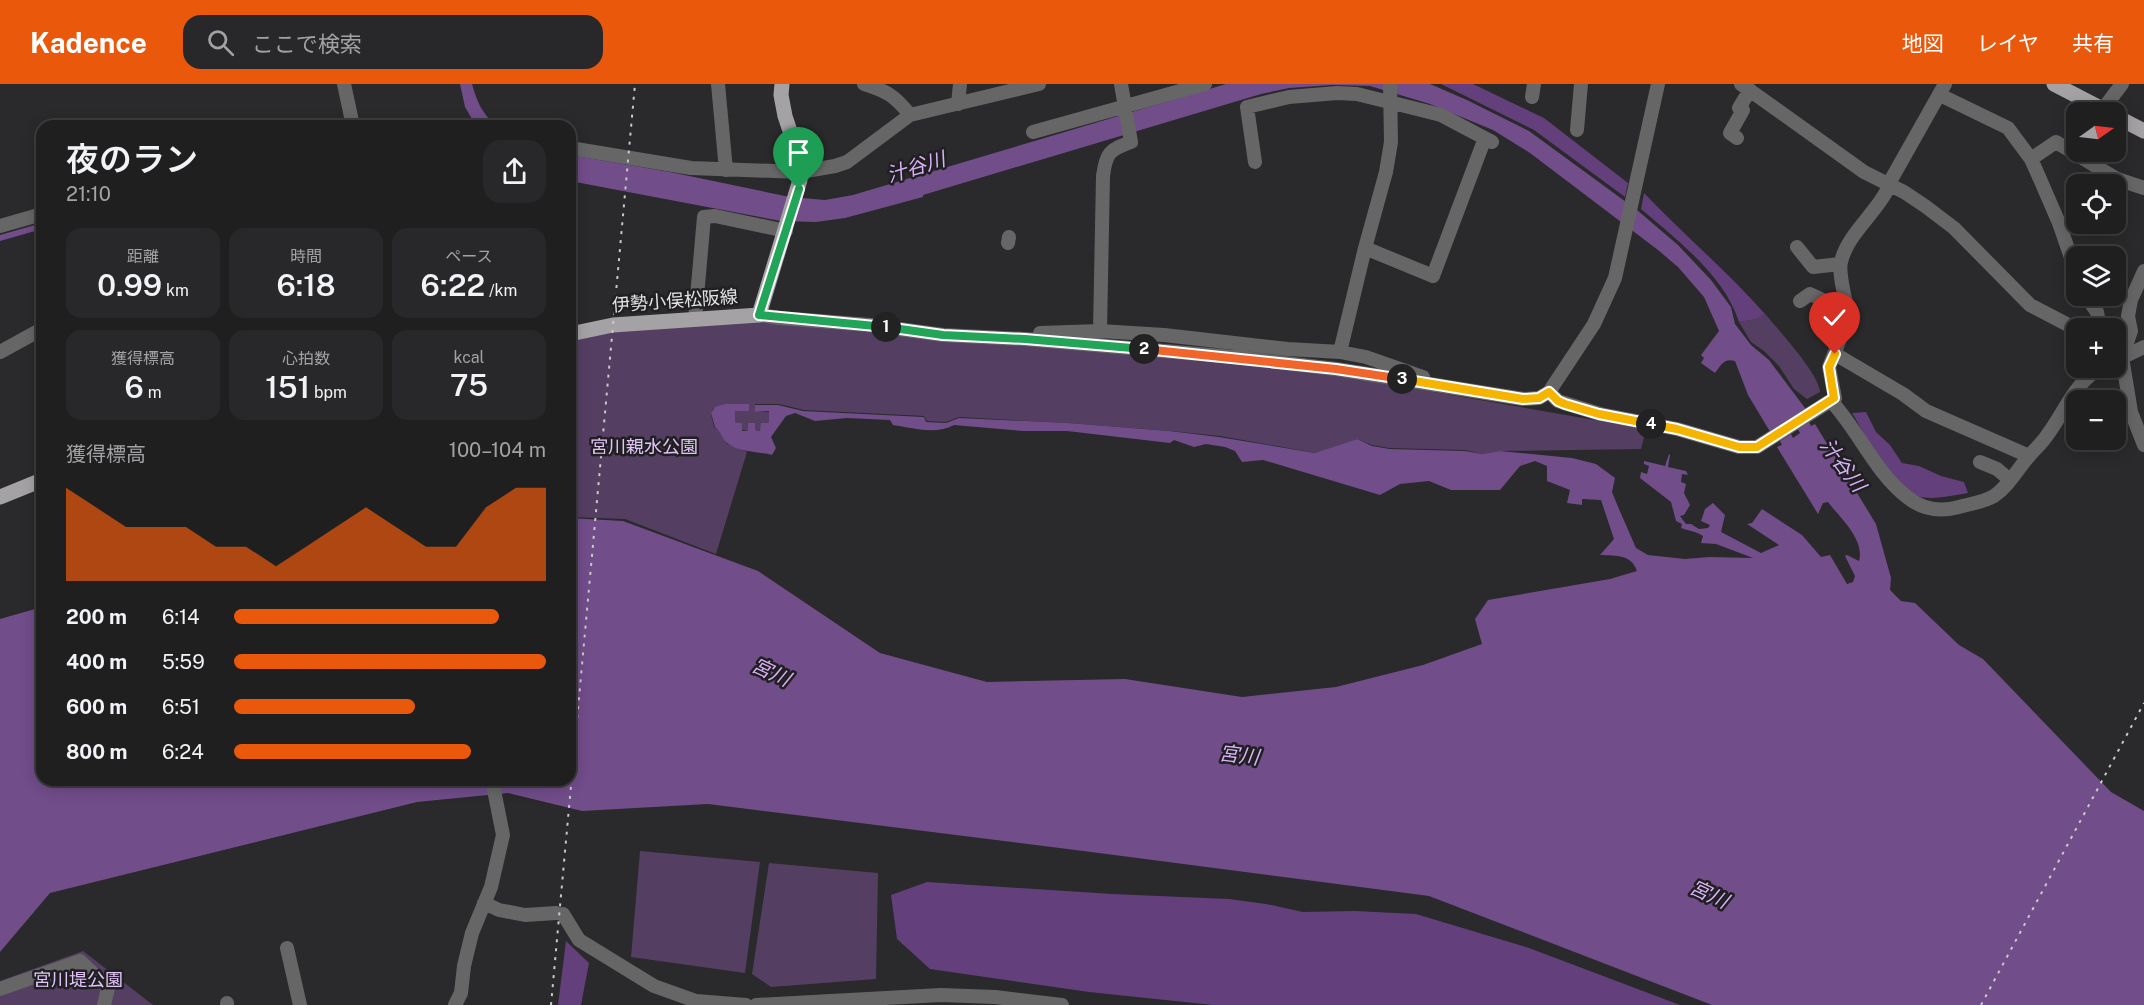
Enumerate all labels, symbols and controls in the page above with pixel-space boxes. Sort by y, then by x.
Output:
search box [183,15,603,69]
text: Kadence [30,26,147,59]
icon: search [204,26,237,59]
text: ここで検索 [252,31,362,57]
text: 地図 [1902,31,1944,56]
text: レイヤ [1977,31,2039,56]
text: 共有 [2072,31,2114,56]
north arrow [2066,102,2126,162]
map controls [2066,102,2126,450]
pin [773,127,824,189]
icon: arrive [782,136,815,169]
text: 夜のラン [66,140,198,178]
button: share [483,140,546,203]
water label: 汁谷川 [884,146,950,187]
button: locate [2066,174,2126,234]
text: 21:10 [66,182,111,206]
button: layers [2066,246,2126,306]
text: 距離 [127,247,159,266]
text: 時間 [290,247,322,266]
text: ペース [445,247,493,266]
text: 0.99 [97,267,162,303]
text: 6:18 [276,267,336,303]
text: 6:22 [421,267,485,303]
text: km [162,281,189,300]
text: /km [485,281,517,300]
street label: 伊勢小俣松阪線 [611,286,739,315]
pin [1809,292,1860,354]
icon: check [1818,301,1851,334]
pin: 1 [871,312,901,342]
text: 1 [883,317,889,336]
button: + [2066,318,2126,378]
pin: 2 [1129,334,1159,364]
text: 2 [1139,339,1149,358]
text: kcal [454,348,484,367]
text: 獲得標高 [111,349,175,368]
text: 心拍数 [282,349,330,368]
pin: 3 [1387,364,1417,394]
text: 75 [450,367,488,403]
text: 6 [124,369,144,405]
text: 151 [265,369,310,405]
text: 3 [1397,369,1407,388]
text: m [144,383,162,402]
text: bpm [310,383,347,402]
button: − [2066,390,2126,450]
pin: 4 [1636,409,1666,439]
text: 4 [1646,414,1656,433]
water label: 汁谷川 [1815,434,1872,498]
park label: 宮川親水公園 [590,436,698,457]
text: 100–104 m [449,438,546,462]
text: 獲得標高 [66,442,146,466]
text: 200 m [66,605,127,629]
text: 6:14 [162,605,200,629]
text: 400 m [66,650,127,674]
text: 5:59 [162,650,205,674]
water label: 宮川 [748,653,796,692]
text: 600 m [66,695,127,719]
text: 6:51 [162,695,200,719]
text: 800 m [66,740,128,764]
text: 6:24 [162,740,204,764]
water label: 宮川 [1218,741,1262,770]
water label: 宮川 [1686,875,1734,914]
park label: 宮川堤公園 [33,969,123,990]

